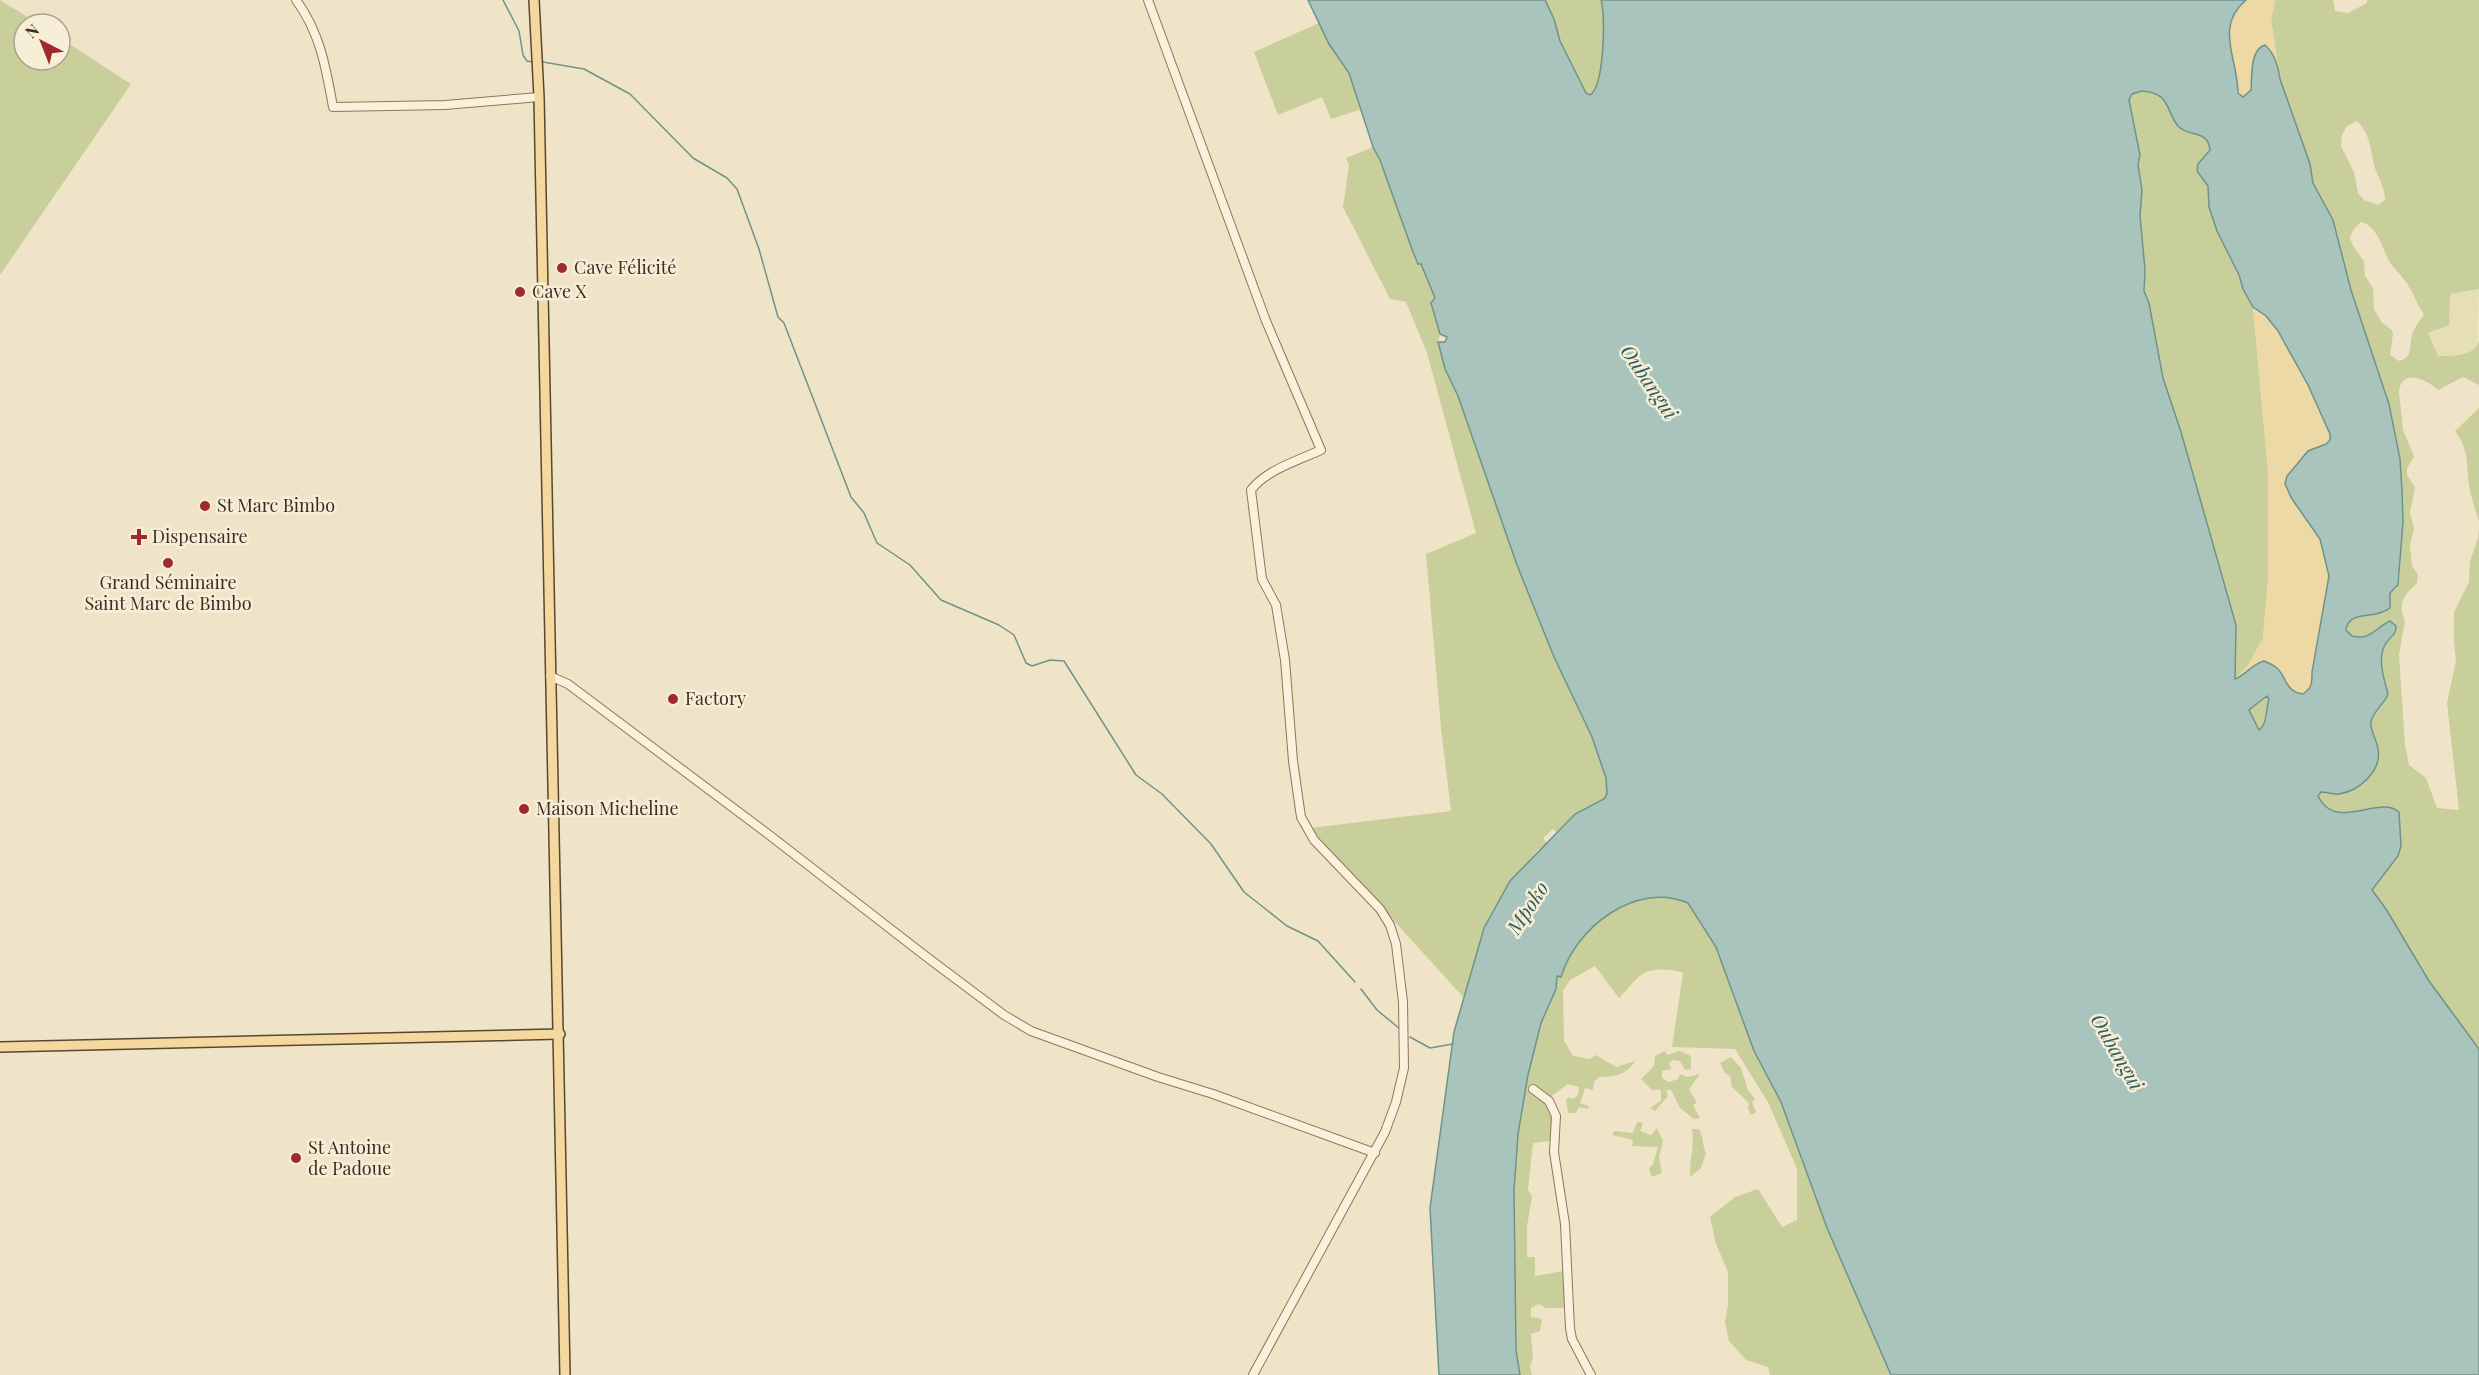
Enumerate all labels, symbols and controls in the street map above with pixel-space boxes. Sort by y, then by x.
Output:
north arrow [12,12,72,72]
text: N [20,19,43,42]
place label: Cave Félicité [574,255,676,279]
marker: Cave Félicité [555,261,569,275]
place label: Cave X [532,279,587,303]
marker: Cave X [513,285,527,299]
water label: Oubangui [1615,339,1686,424]
place label: St Marc Bimbo [217,493,335,517]
marker: St Marc Bimbo [198,499,212,513]
place label: Dispensaire [152,524,248,548]
marker: Dispensaire [130,528,148,546]
marker: Grand Séminaire Saint Marc de Bimbo [161,556,175,570]
place label: Grand Séminaire Saint Marc de Bimbo [84,570,252,615]
place label: Factory [685,686,746,710]
marker: Factory [666,692,680,706]
place label: Maison Micheline [536,796,679,820]
marker: Maison Micheline [517,802,531,816]
water label: Mpoko [1499,876,1554,940]
water label: Oubangui [2086,1008,2152,1095]
place label: St Antoine de Padoue [308,1135,391,1180]
marker: St Antoine de Padoue [289,1151,303,1165]

